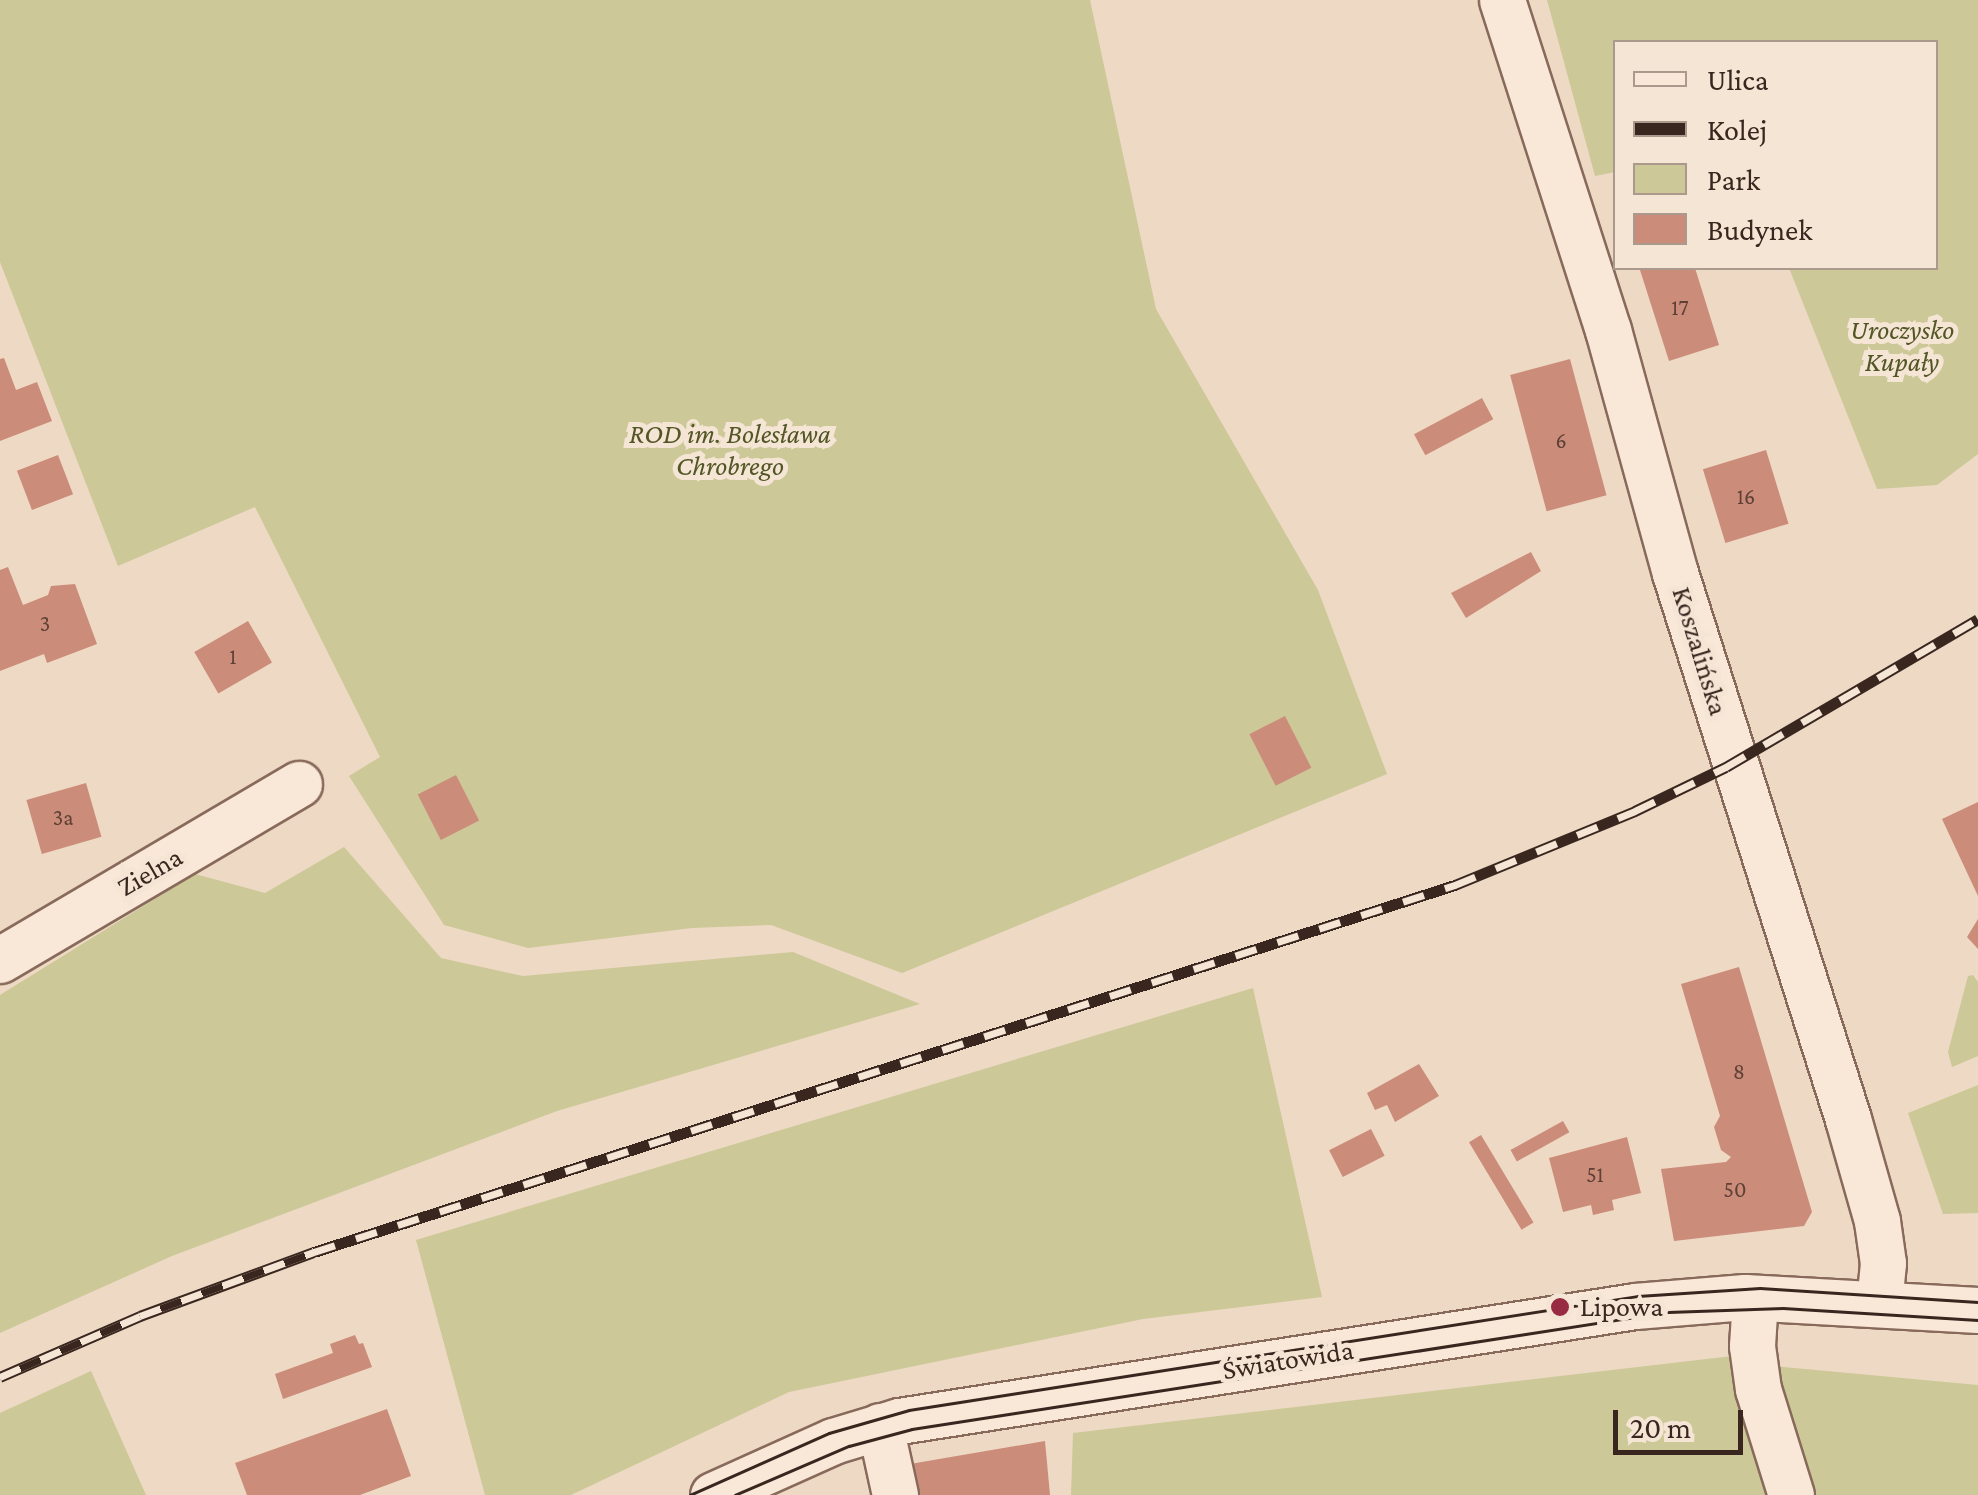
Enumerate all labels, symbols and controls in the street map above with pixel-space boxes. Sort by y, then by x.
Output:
legend [1613,40,1938,270]
text: Ulica [1707,63,1769,96]
text: Kolej [1707,113,1767,146]
text: Park [1707,163,1760,196]
text: Budynek [1707,213,1813,246]
house number: 17 [1671,295,1689,321]
park label: Uroczysko Kupały [1850,313,1954,379]
park label: ROD im. Bolesława Chrobrego [629,417,831,483]
house number: 6 [1555,428,1567,454]
house number: 16 [1737,484,1755,510]
street label: Koszalińska [1665,583,1735,719]
house number: 3 [40,611,50,637]
house number: 1 [229,644,237,670]
house number: 3a [53,805,73,831]
street label: Zielna [111,840,189,904]
house number: 8 [1733,1059,1745,1085]
house number: 51 [1586,1162,1604,1188]
house number: 50 [1724,1177,1746,1203]
place label: Lipowa [1580,1290,1663,1324]
marker: Lipowa [1549,1296,1571,1318]
street label: Światowida [1220,1333,1356,1387]
scale bar [1618,1390,1748,1452]
text: 20 m [1630,1411,1691,1444]

